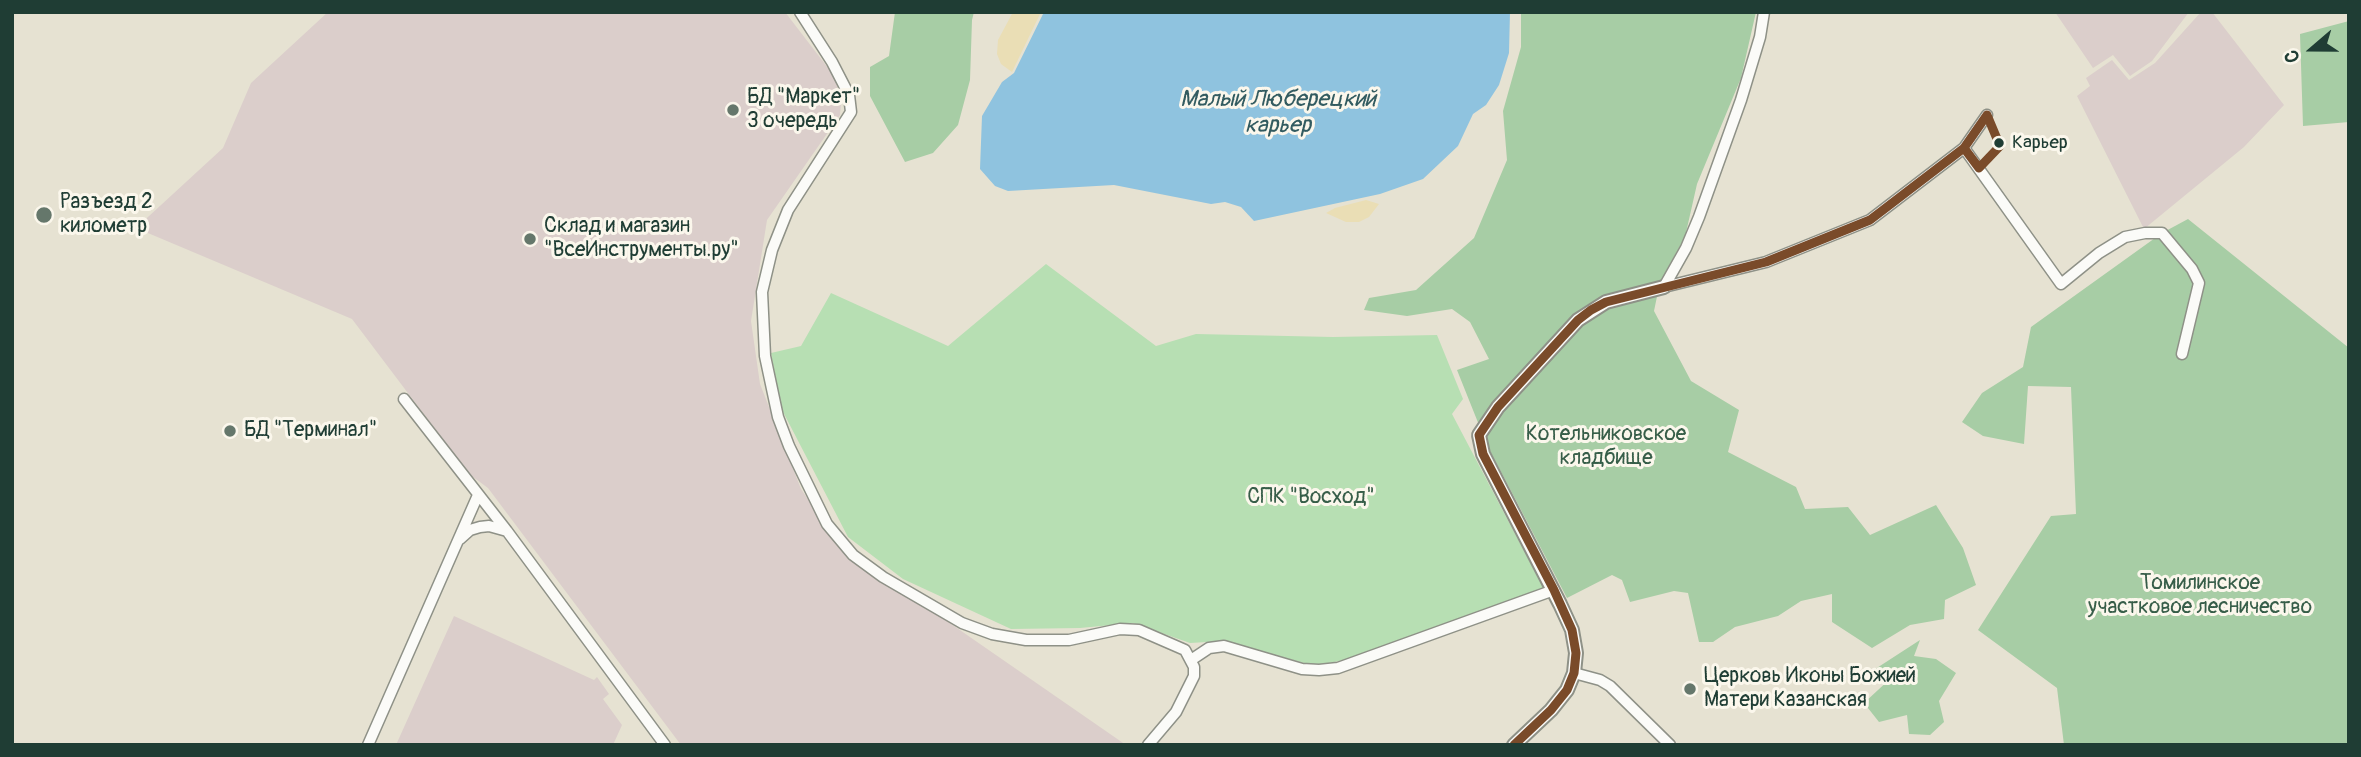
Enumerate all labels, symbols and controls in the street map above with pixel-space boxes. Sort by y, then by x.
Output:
north arrow [2277,14,2347,84]
text: С [2279,47,2306,66]
place label: БД "Маркет" 3 очередь [747,85,860,135]
water label: Малый Люберецкий карьер [1180,86,1376,140]
marker: БД "Маркет" 3 очередь [725,102,741,118]
place label: Карьер [2012,132,2068,154]
marker: Карьер [1992,136,2006,150]
place label: Разъезд 2 километр [60,190,153,240]
marker: Разъезд 2 километр [34,205,54,225]
place label: Склад и магазин "ВсеИнструменты.ру" [544,214,739,264]
marker: Склад и магазин "ВсеИнструменты.ру" [522,231,538,247]
place label: БД "Терминал" [244,418,377,444]
park label: Котельниковское кладбище [1526,422,1686,472]
marker: БД "Терминал" [222,423,238,439]
park label: СПК "Восход" [1247,485,1375,511]
park label: Томилинское участковое лесничество [2088,571,2312,621]
place label: Церковь Иконы Божией Матери Казанская [1704,664,1916,714]
marker: Церковь Иконы Божией Матери Казанская [1682,681,1698,697]

